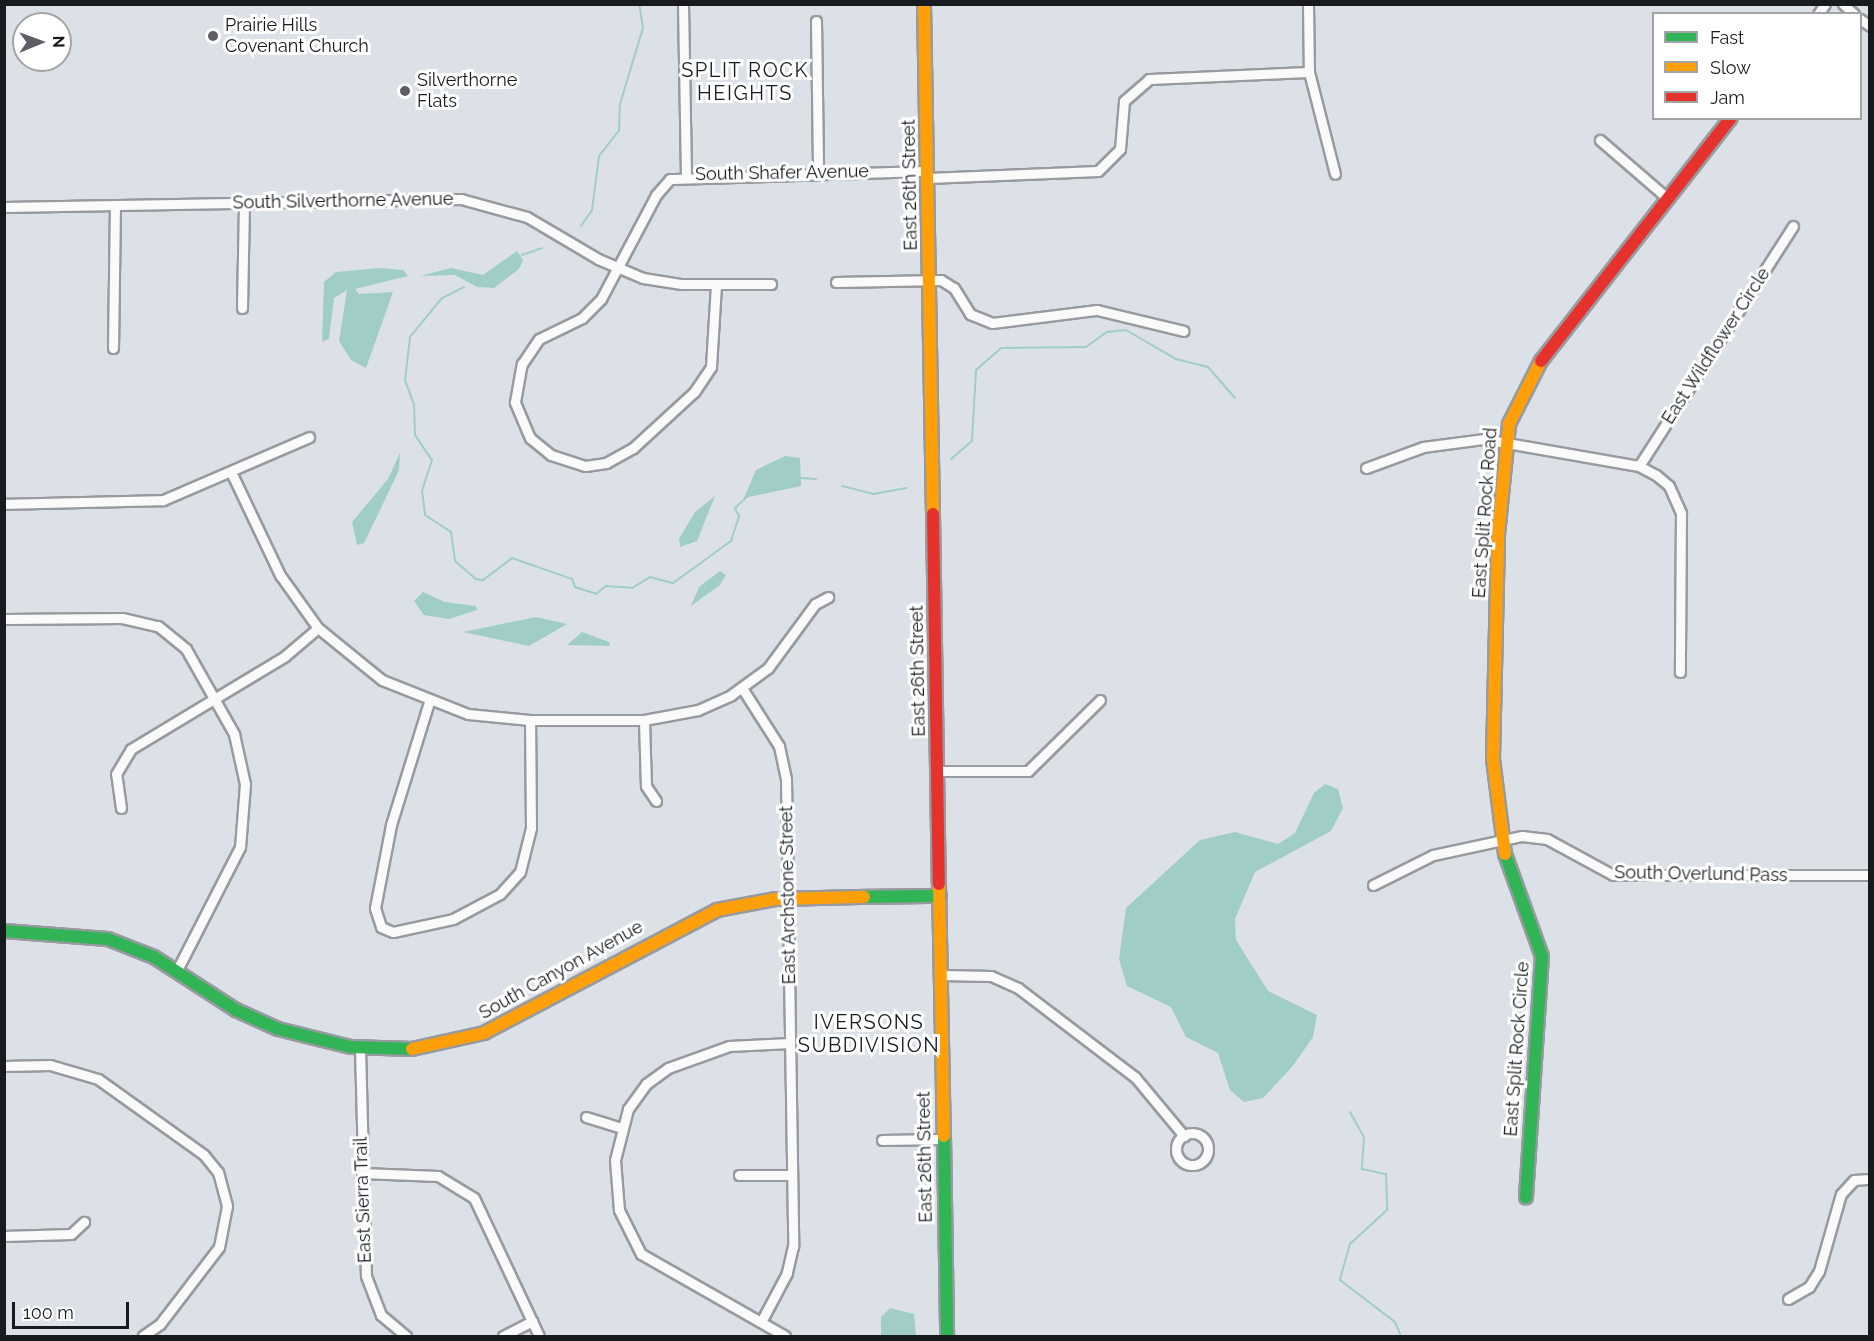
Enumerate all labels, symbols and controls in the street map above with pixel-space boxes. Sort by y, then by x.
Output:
north arrow [12,12,72,72]
legend [1652,12,1862,120]
place label: Prairie Hills Covenant Church [225,15,369,57]
text: Fast [1710,27,1744,48]
marker: Prairie Hills Covenant Church [206,29,220,43]
text: N [49,35,68,48]
text: Slow [1710,57,1751,78]
district label: SPLIT ROCK HEIGHTS [681,58,809,105]
place label: Silverthorne Flats [417,70,517,112]
marker: Silverthorne Flats [398,84,412,98]
text: Jam [1710,87,1745,108]
street label: East 26th Street [898,119,922,251]
street label: South Shafer Avenue [694,161,870,185]
street label: South Silverthorne Avenue [232,188,454,214]
street label: East Wildflower Circle [1657,263,1775,429]
street label: East Split Rock Road [1468,427,1502,599]
street label: East 26th Street [906,605,930,737]
street label: East Archstone Street [776,805,800,985]
street label: South Overlund Pass [1614,862,1788,886]
street label: South Canyon Avenue [475,916,647,1024]
street label: East Split Rock Circle [1500,961,1534,1137]
district label: IVERSONS SUBDIVISION [798,1010,940,1057]
street label: East 26th Street [913,1091,937,1223]
street label: East Sierra Trail [350,1136,376,1264]
scale bar [15,1290,132,1328]
text: 100 m [23,1302,74,1323]

